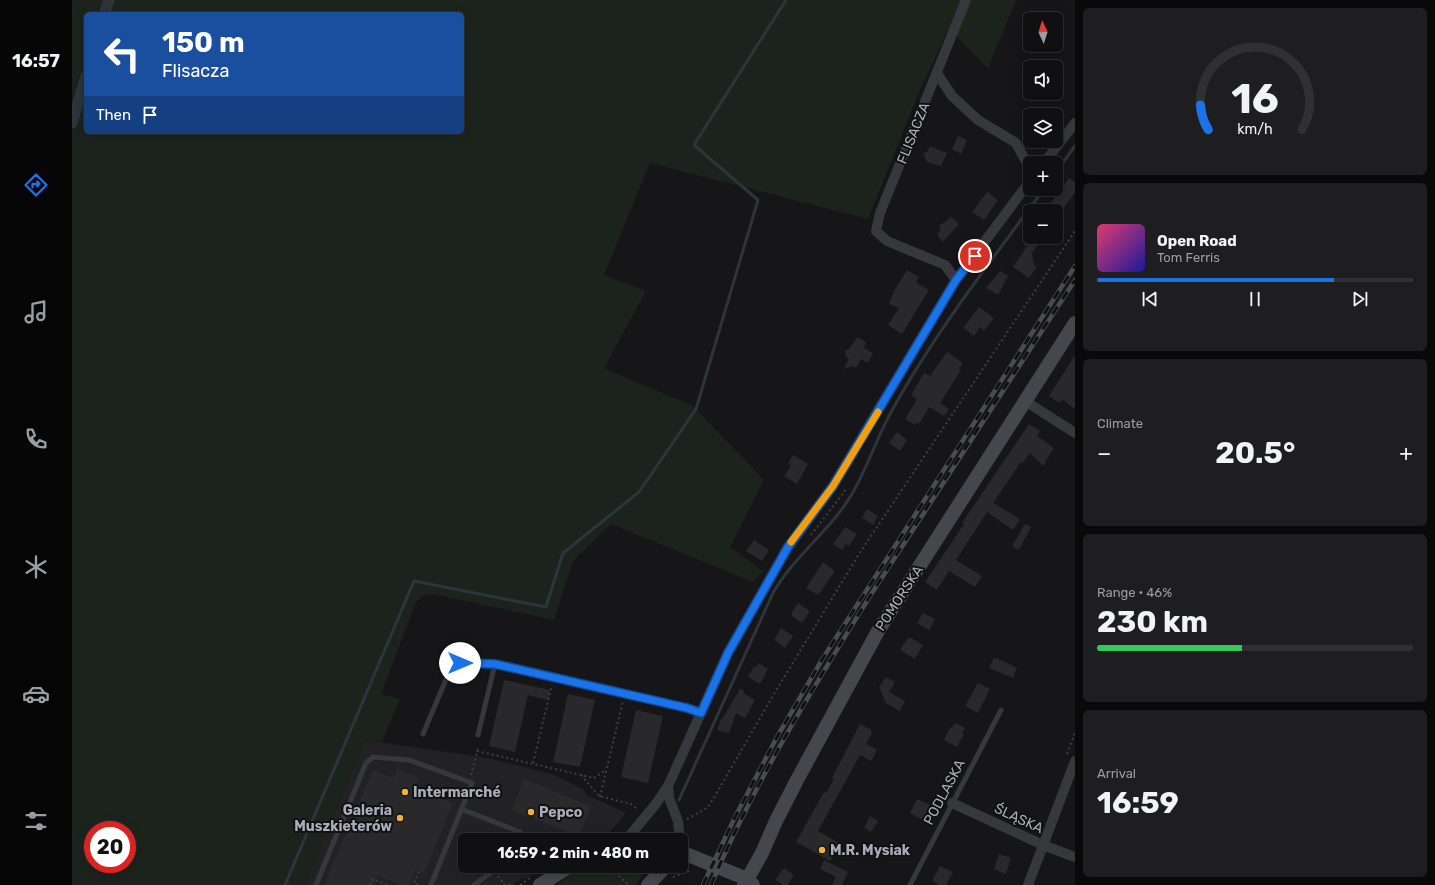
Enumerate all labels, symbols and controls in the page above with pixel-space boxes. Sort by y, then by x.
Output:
north arrow [1023,12,1063,52]
map controls [1023,12,1063,244]
text: 150 m [162,26,245,59]
icon: left [96,28,148,80]
text: 16:57 [12,50,60,72]
text: Flisacza [162,60,229,82]
button: sound [1023,60,1063,100]
text: 16 [1231,74,1279,123]
street label: FLISACZA [893,99,934,166]
icon: arrive [139,104,161,126]
text: Then [96,106,131,124]
button: layers [1023,108,1063,148]
text: km/h [1237,120,1273,137]
button: + [1023,156,1063,196]
icon: directions [22,171,50,199]
button: − [1023,204,1063,244]
text: Open Road [1157,232,1237,250]
pin [958,239,992,273]
icon: arrive [964,245,986,267]
text: Tom Ferris [1157,250,1220,265]
icon: previous [1139,288,1161,310]
icon: pause [1244,288,1266,310]
icon: next [1349,288,1371,310]
icon: music [22,298,50,326]
text: Climate [1097,416,1143,431]
icon: phone [22,425,50,453]
text: 20.5° [1215,435,1295,471]
text: − [1097,440,1111,467]
text: + [1399,440,1413,467]
icon: climate [22,553,50,581]
street label: POMORSKA [872,562,927,634]
text: Range · 46% [1097,585,1172,600]
text: 230 km [1097,604,1208,640]
position arrow [439,642,481,684]
icon: car [22,680,50,708]
street label: PODLASKA [920,756,969,828]
text: Arrival [1097,766,1136,781]
place label: Intermarché [413,784,501,801]
text: 16:59 [1097,785,1179,821]
marker: Intermarché [400,787,410,797]
street label: ŚLĄSKA [991,799,1047,837]
place label: Galeria Muszkieterów [294,802,392,835]
place label: Pepco [539,804,582,821]
icon: filters [22,807,50,835]
marker: Pepco [526,807,536,817]
marker: Galeria Muszkieterów [395,813,405,823]
speed limit sign: 20 [84,821,136,873]
place label: M.R. Mysiak [830,842,911,859]
text: 16:59 · 2 min · 480 m [497,844,649,862]
marker: M.R. Mysiak [817,845,827,855]

